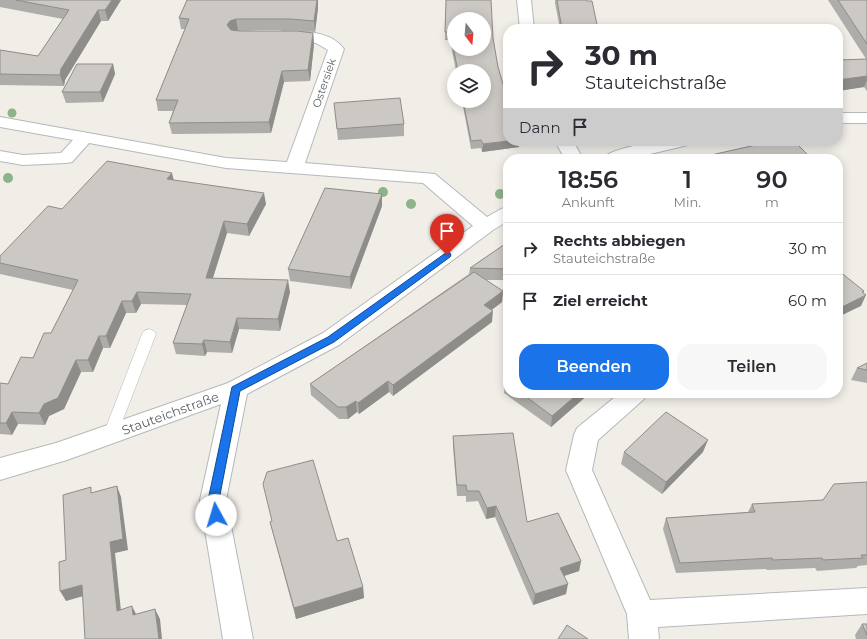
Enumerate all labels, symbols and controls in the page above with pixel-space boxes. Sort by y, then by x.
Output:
north arrow [447,12,491,56]
map controls [447,12,491,108]
text: 30 m [585,38,658,72]
icon: right [519,40,571,92]
street label: Ostersiek [309,56,339,110]
button: layers [447,64,491,108]
text: Stauteichstraße [585,72,727,94]
icon: arrive [569,116,591,138]
text: Dann [519,118,561,137]
text: 18:56 [558,165,618,194]
text: 1 [683,165,692,194]
text: 90 [756,165,788,194]
text: Ankunft [562,194,615,210]
text: Min. [674,194,701,210]
text: m [765,194,779,210]
pin [430,214,464,255]
icon: arrive [436,220,458,242]
text: Rechts abbiegen [553,231,686,250]
icon: right [519,238,541,260]
text: 30 m [789,239,827,258]
text: Stauteichstraße [553,250,655,266]
icon: arrive [519,290,541,312]
text: Ziel erreicht [553,291,648,310]
text: 60 m [788,291,827,310]
button: Beenden [519,344,669,390]
button: Teilen [677,344,827,390]
street label: Stauteichstraße [119,388,221,438]
position arrow [195,494,237,536]

